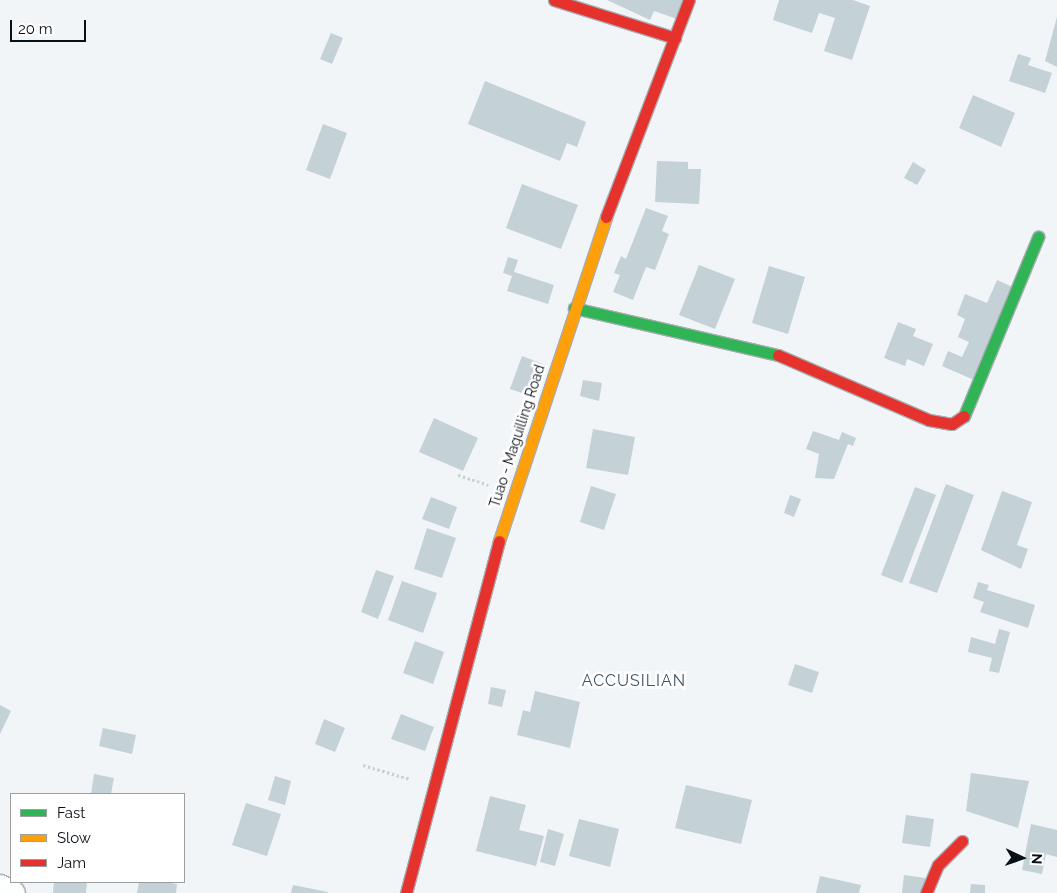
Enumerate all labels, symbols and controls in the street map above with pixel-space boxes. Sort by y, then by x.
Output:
scale bar [12,10,89,42]
text: 20 m [18,20,53,38]
street label: Tuao - Maguilling Road [486,362,548,510]
district label: ACCUSILIAN [581,671,687,691]
legend [10,793,185,883]
text: Fast [57,804,85,822]
text: Slow [57,829,91,847]
north arrow [997,833,1047,883]
text: N [1029,853,1045,865]
text: Jam [57,854,86,872]

